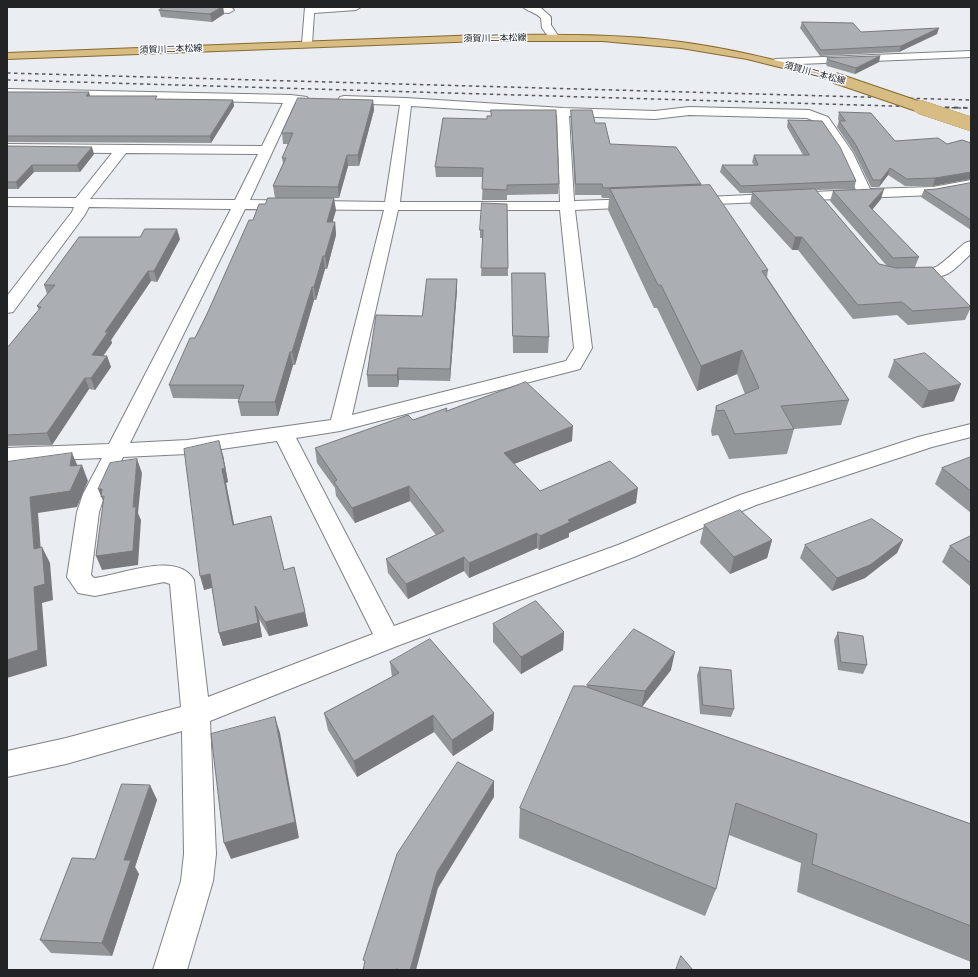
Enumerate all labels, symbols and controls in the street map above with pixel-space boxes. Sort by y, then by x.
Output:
street label: 須賀川二本松線 [463,32,527,44]
street label: 須賀川二本松線 [139,43,203,55]
street label: 須賀川二本松線 [783,60,847,86]

